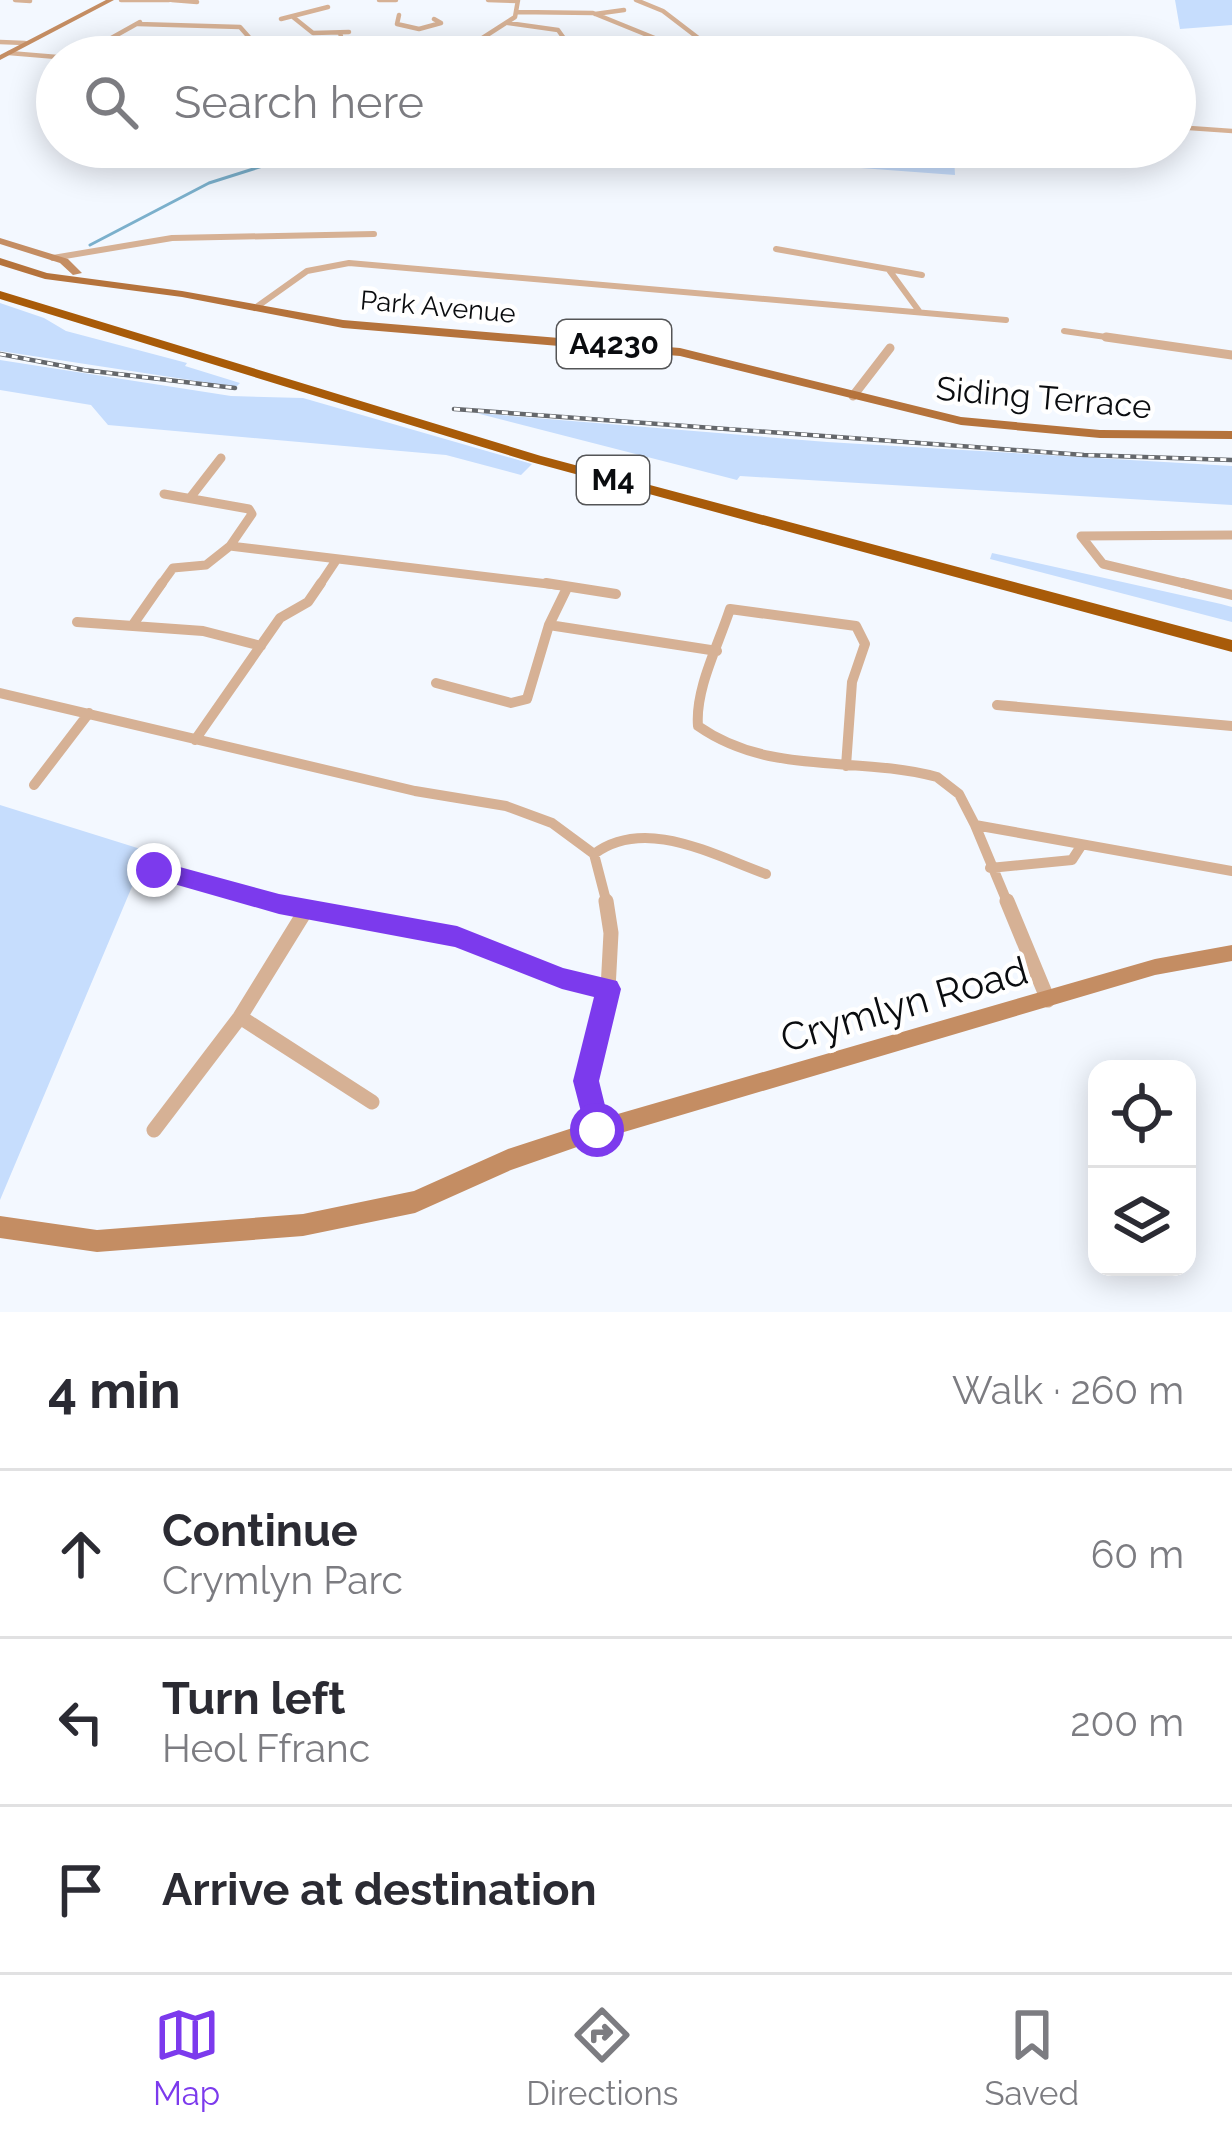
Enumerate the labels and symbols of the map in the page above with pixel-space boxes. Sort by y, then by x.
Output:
street label: Park Avenue [359,284,517,329]
road number: A4230 [557,320,671,368]
street label: Siding Terrace [935,369,1153,426]
road number: M4 [577,456,649,504]
route end [127,843,181,897]
street label: Crymlyn Road [775,947,1033,1061]
route start [570,1103,624,1157]

